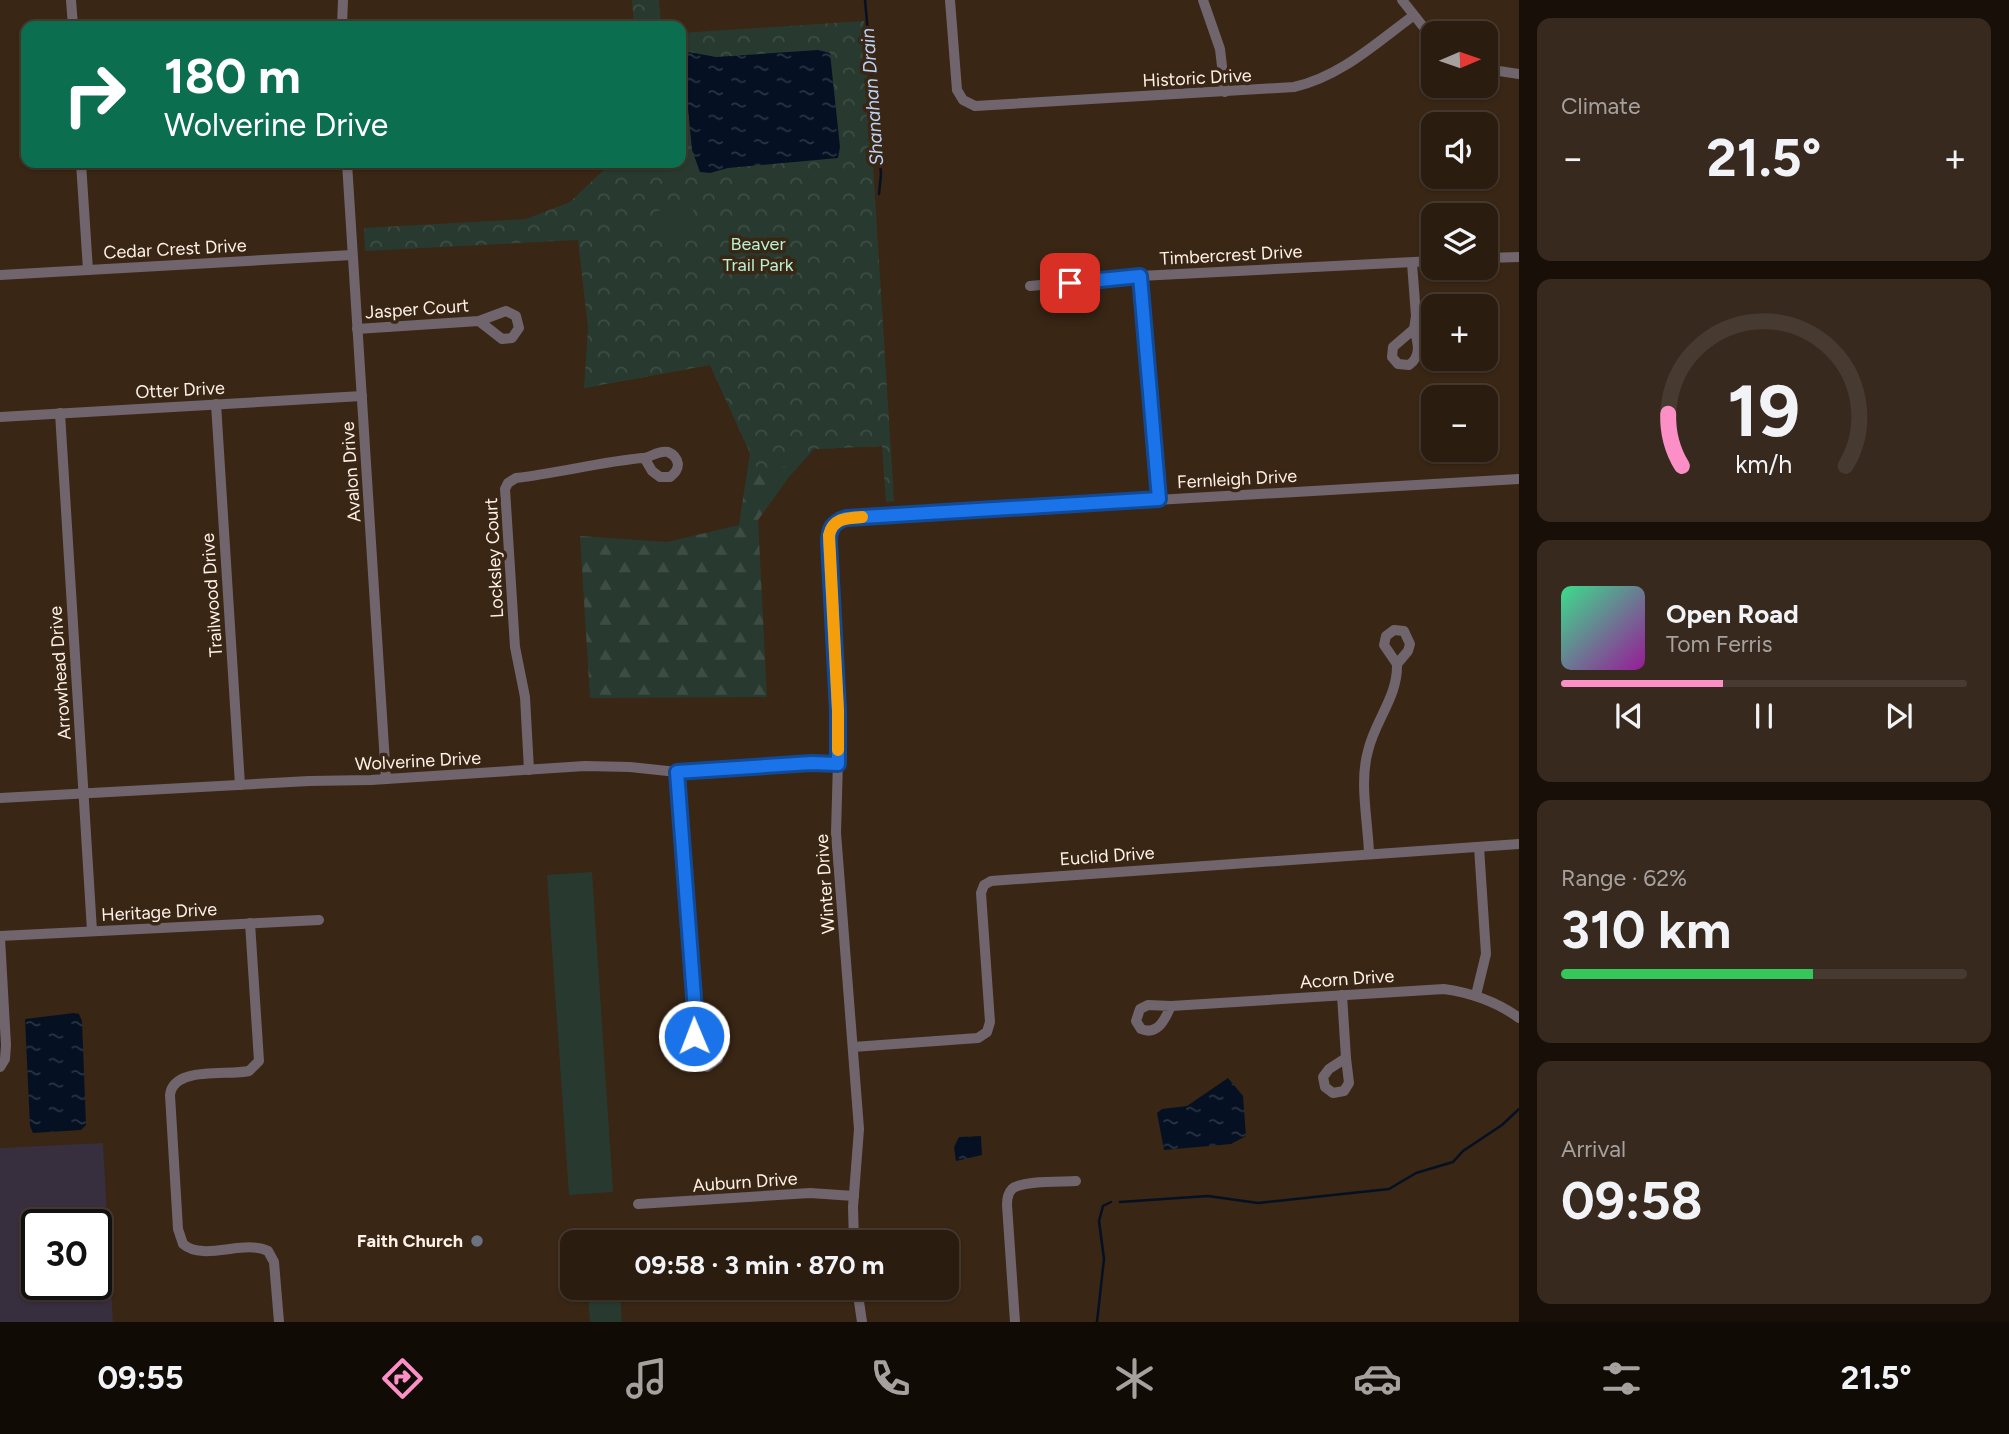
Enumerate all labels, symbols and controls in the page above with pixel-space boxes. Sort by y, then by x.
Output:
north arrow [1421,21,1498,98]
map controls [1421,21,1498,462]
water label: Shanahan Drain [856,27,888,167]
text: 180 m [164,46,301,105]
icon: right [49,49,140,140]
street label: Historic Drive [1142,64,1252,92]
text: Climate [1561,92,1640,120]
text: Wolverine Drive [164,106,388,144]
button: sound [1421,112,1498,189]
text: 21.5° [1707,127,1821,189]
text: − [1561,135,1585,181]
text: + [1943,135,1967,181]
button: layers [1421,203,1498,280]
park label: Beaver Trail Park [722,233,794,276]
street label: Cedar Crest Drive [103,234,247,264]
street label: Timbercrest Drive [1159,240,1303,270]
pin [1040,253,1100,313]
icon: arrive [1051,264,1089,302]
street label: Jasper Court [364,294,470,324]
button: + [1421,294,1498,371]
text: 19 [1728,368,1800,455]
street label: Otter Drive [135,377,225,403]
button: − [1421,385,1498,462]
street label: Avalon Drive [336,421,365,523]
text: km/h [1735,449,1793,479]
street label: Fernleigh Drive [1176,465,1298,493]
street label: Locksley Court [480,497,508,619]
street label: Trailwood Drive [197,532,227,658]
text: Open Road [1666,598,1799,630]
street label: Arrowhead Drive [44,605,76,741]
text: Tom Ferris [1666,630,1772,658]
icon: previous [1610,697,1648,735]
icon: pause [1745,697,1783,735]
icon: next [1880,697,1918,735]
street label: Wolverine Drive [354,747,482,775]
street label: Winter Drive [811,833,839,935]
street label: Euclid Drive [1059,842,1155,870]
text: Range · 62% [1561,864,1687,892]
street label: Heritage Drive [100,898,218,926]
text: 310 km [1561,899,1731,961]
street label: Acorn Drive [1299,965,1395,993]
position arrow [657,999,731,1073]
text: Arrival [1561,1135,1626,1163]
street label: Auburn Drive [692,1167,798,1197]
text: 09:58 [1561,1170,1703,1232]
speed limit sign: 30 [21,1209,112,1300]
place label: Faith Church [357,1230,463,1252]
marker: Faith Church [469,1233,485,1249]
text: 09:58 · 3 min · 870 m [634,1249,885,1281]
icon: directions [378,1354,427,1403]
icon: music [622,1354,671,1403]
icon: phone [866,1354,915,1403]
icon: climate [1110,1354,1159,1403]
icon: car [1353,1354,1402,1403]
icon: filters [1597,1354,1646,1403]
text: 09:55 [97,1359,184,1397]
text: 21.5° [1841,1359,1912,1397]

